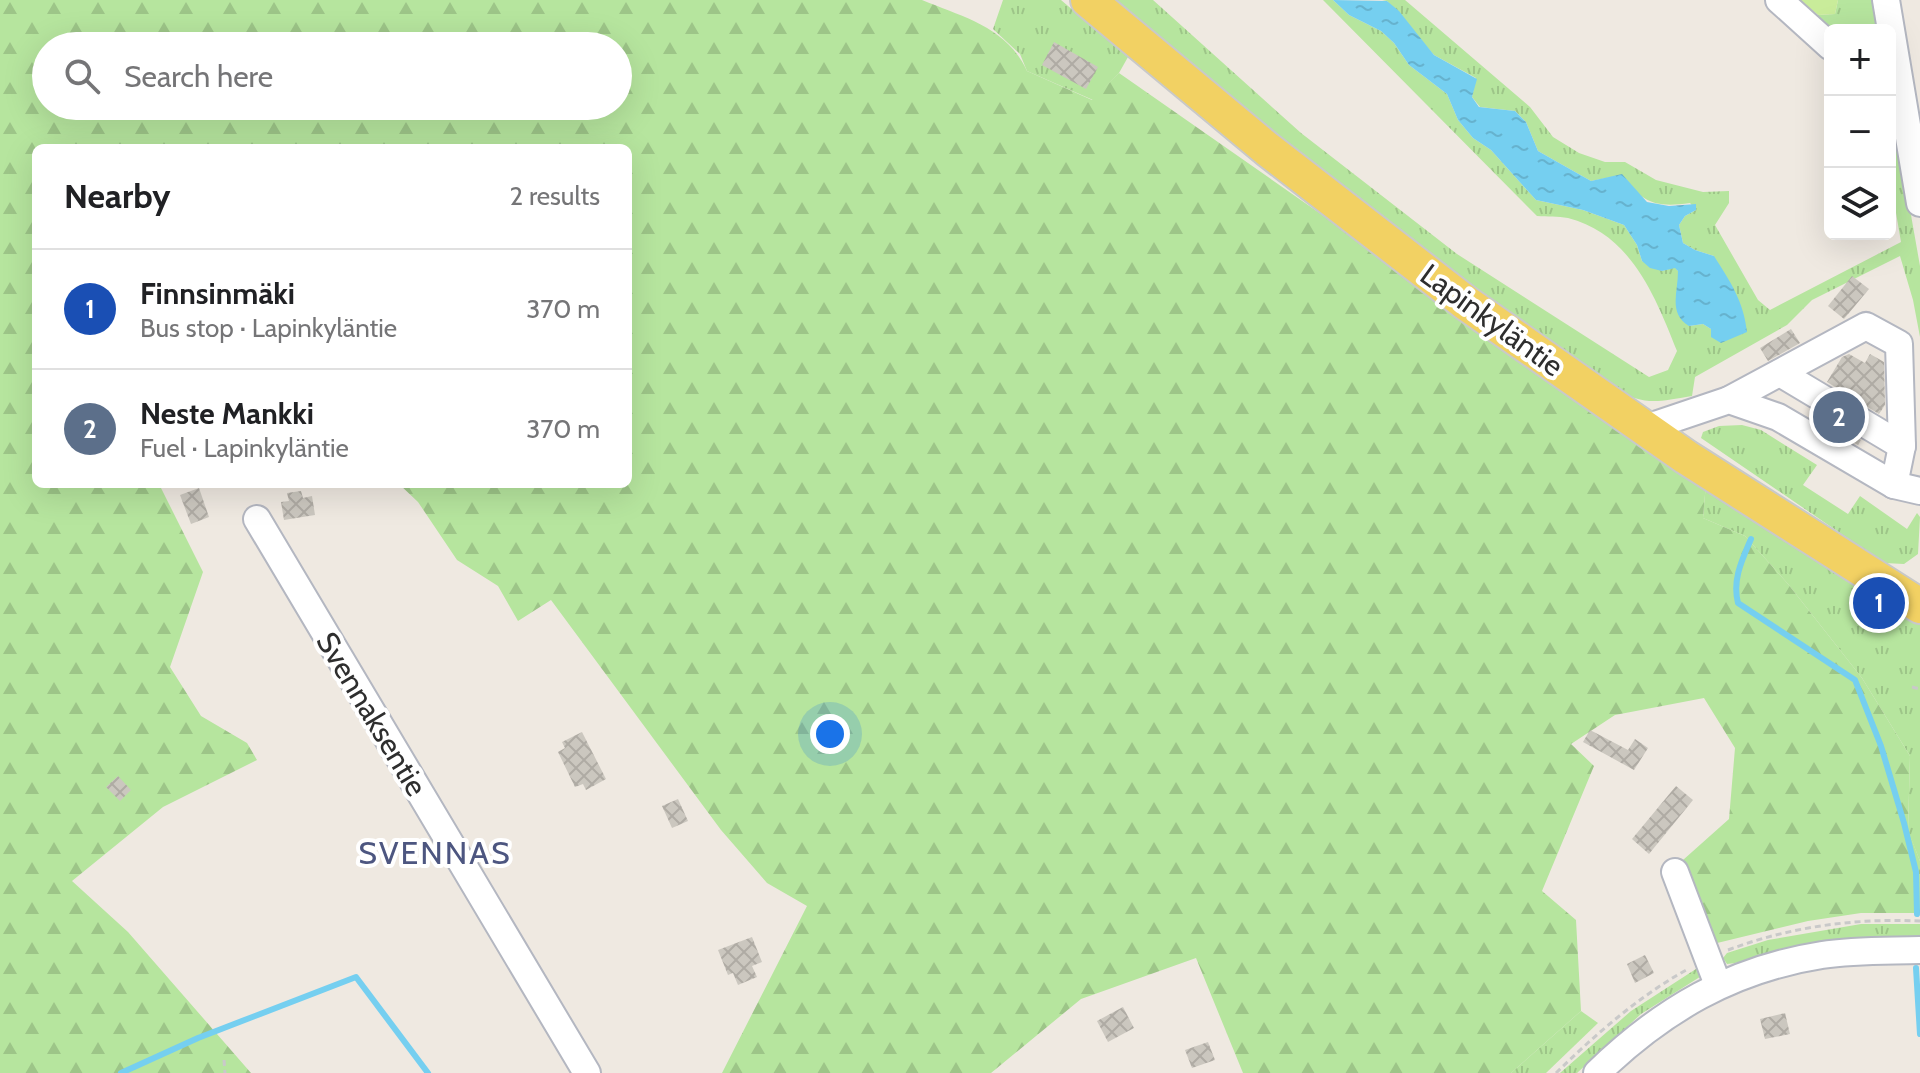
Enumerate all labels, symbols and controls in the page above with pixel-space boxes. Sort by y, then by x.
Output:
map controls [1824,24,1896,240]
button: + [1824,24,1896,96]
search box [32,32,632,120]
icon: search [60,54,104,98]
text: Search here [124,58,273,95]
button: − [1824,96,1896,168]
button: layers [1824,168,1896,240]
text: Nearby [64,175,171,217]
text: 2 results [509,180,600,212]
street label: Lapinkyläntie [1413,256,1571,384]
text: Finnsinmäki [140,275,295,312]
text: 1 [85,293,95,325]
text: 370 m [526,293,600,325]
text: Bus stop · Lapinkyläntie [140,312,397,344]
pin: 2 [1813,387,1865,447]
text: Neste Mankki [140,395,314,432]
text: 2 [83,413,97,445]
text: 370 m [526,413,600,445]
text: Fuel · Lapinkyläntie [140,432,349,464]
pin: 1 [1853,573,1905,633]
street label: Svennaksentie [309,625,435,803]
your location [810,714,850,754]
district label: SVENNAS [358,833,512,872]

